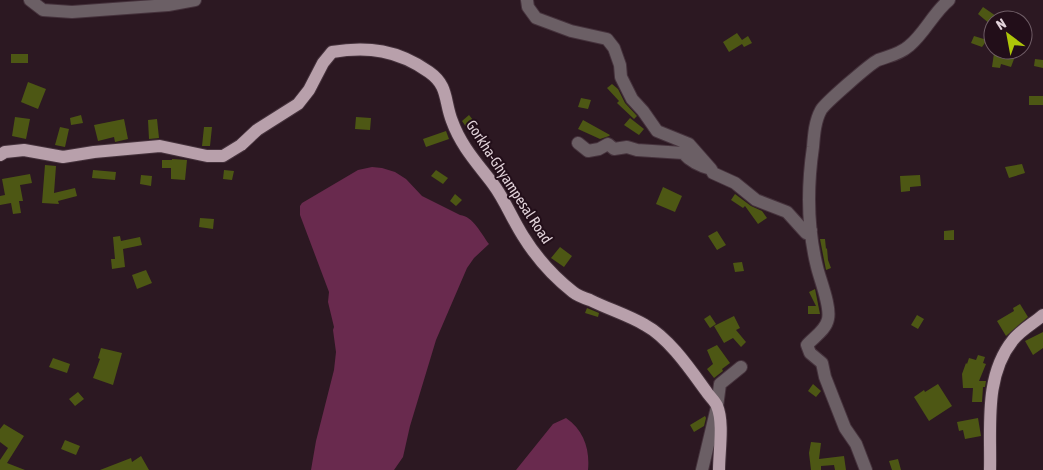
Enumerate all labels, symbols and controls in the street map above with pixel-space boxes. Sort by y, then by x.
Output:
north arrow [983,10,1033,60]
text: N [993,15,1009,33]
street label: Gorkha-Ghyampesal Road [463,117,556,247]

